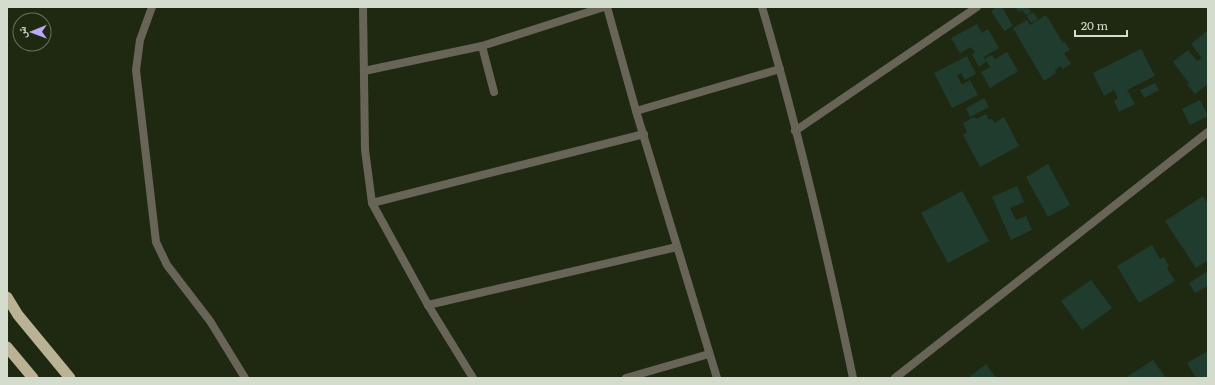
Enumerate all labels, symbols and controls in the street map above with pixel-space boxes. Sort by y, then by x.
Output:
north arrow [12,12,52,52]
scale bar [1075,12,1127,38]
text: 20 m [1081,16,1108,34]
text: ش [13,26,30,38]

